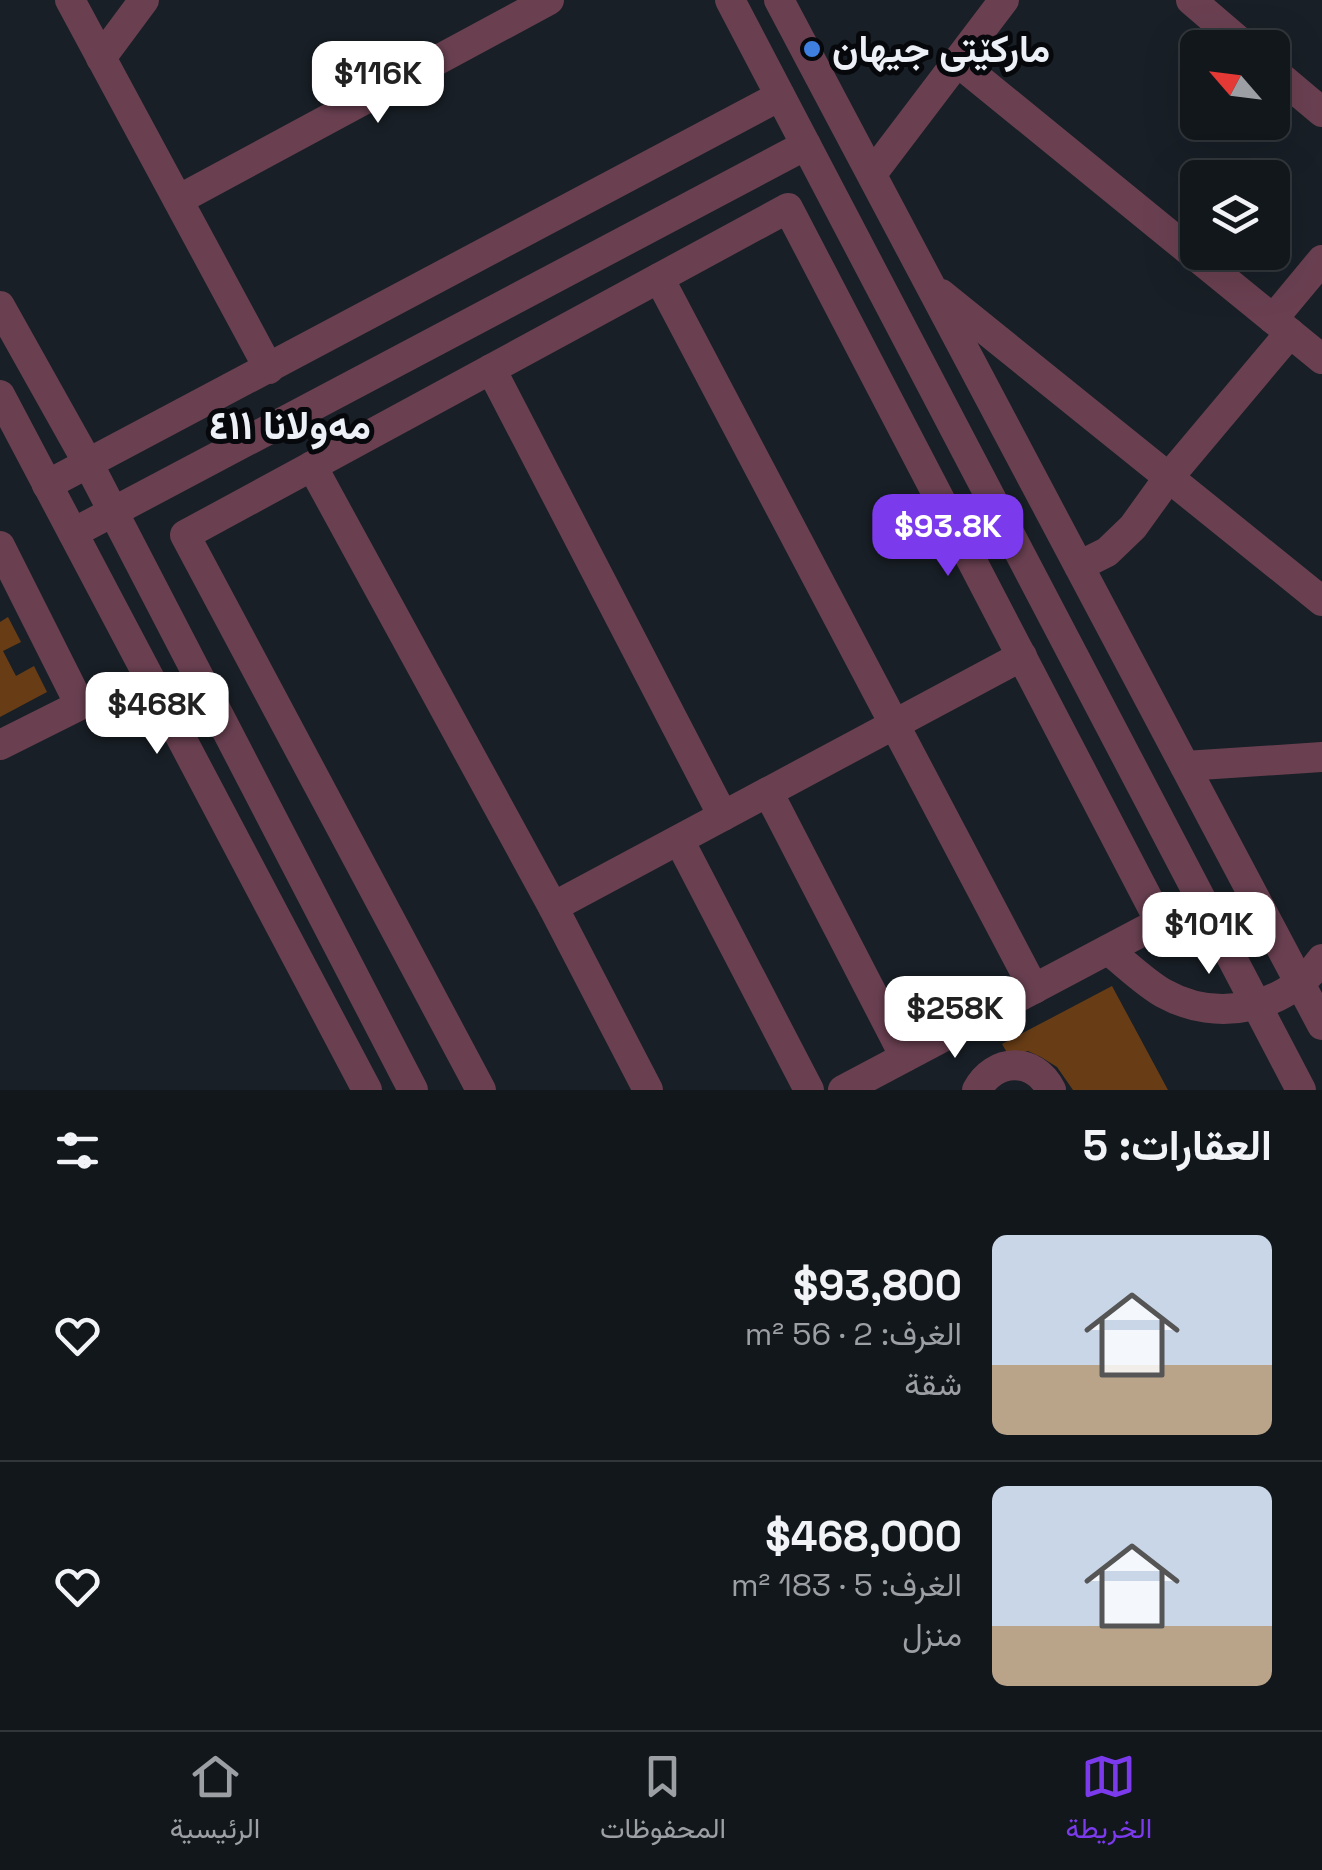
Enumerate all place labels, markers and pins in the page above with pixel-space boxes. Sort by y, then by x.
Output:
place label: مارکێتی جیهان [832,25,1050,73]
marker: مارکێتی جیهان [801,38,823,60]
pin: $116K [308,41,448,126]
pin: $93.8K [867,494,1029,579]
pin: $468K [87,672,227,757]
pin: $101K [1139,892,1279,977]
pin: $258K [885,976,1025,1061]

